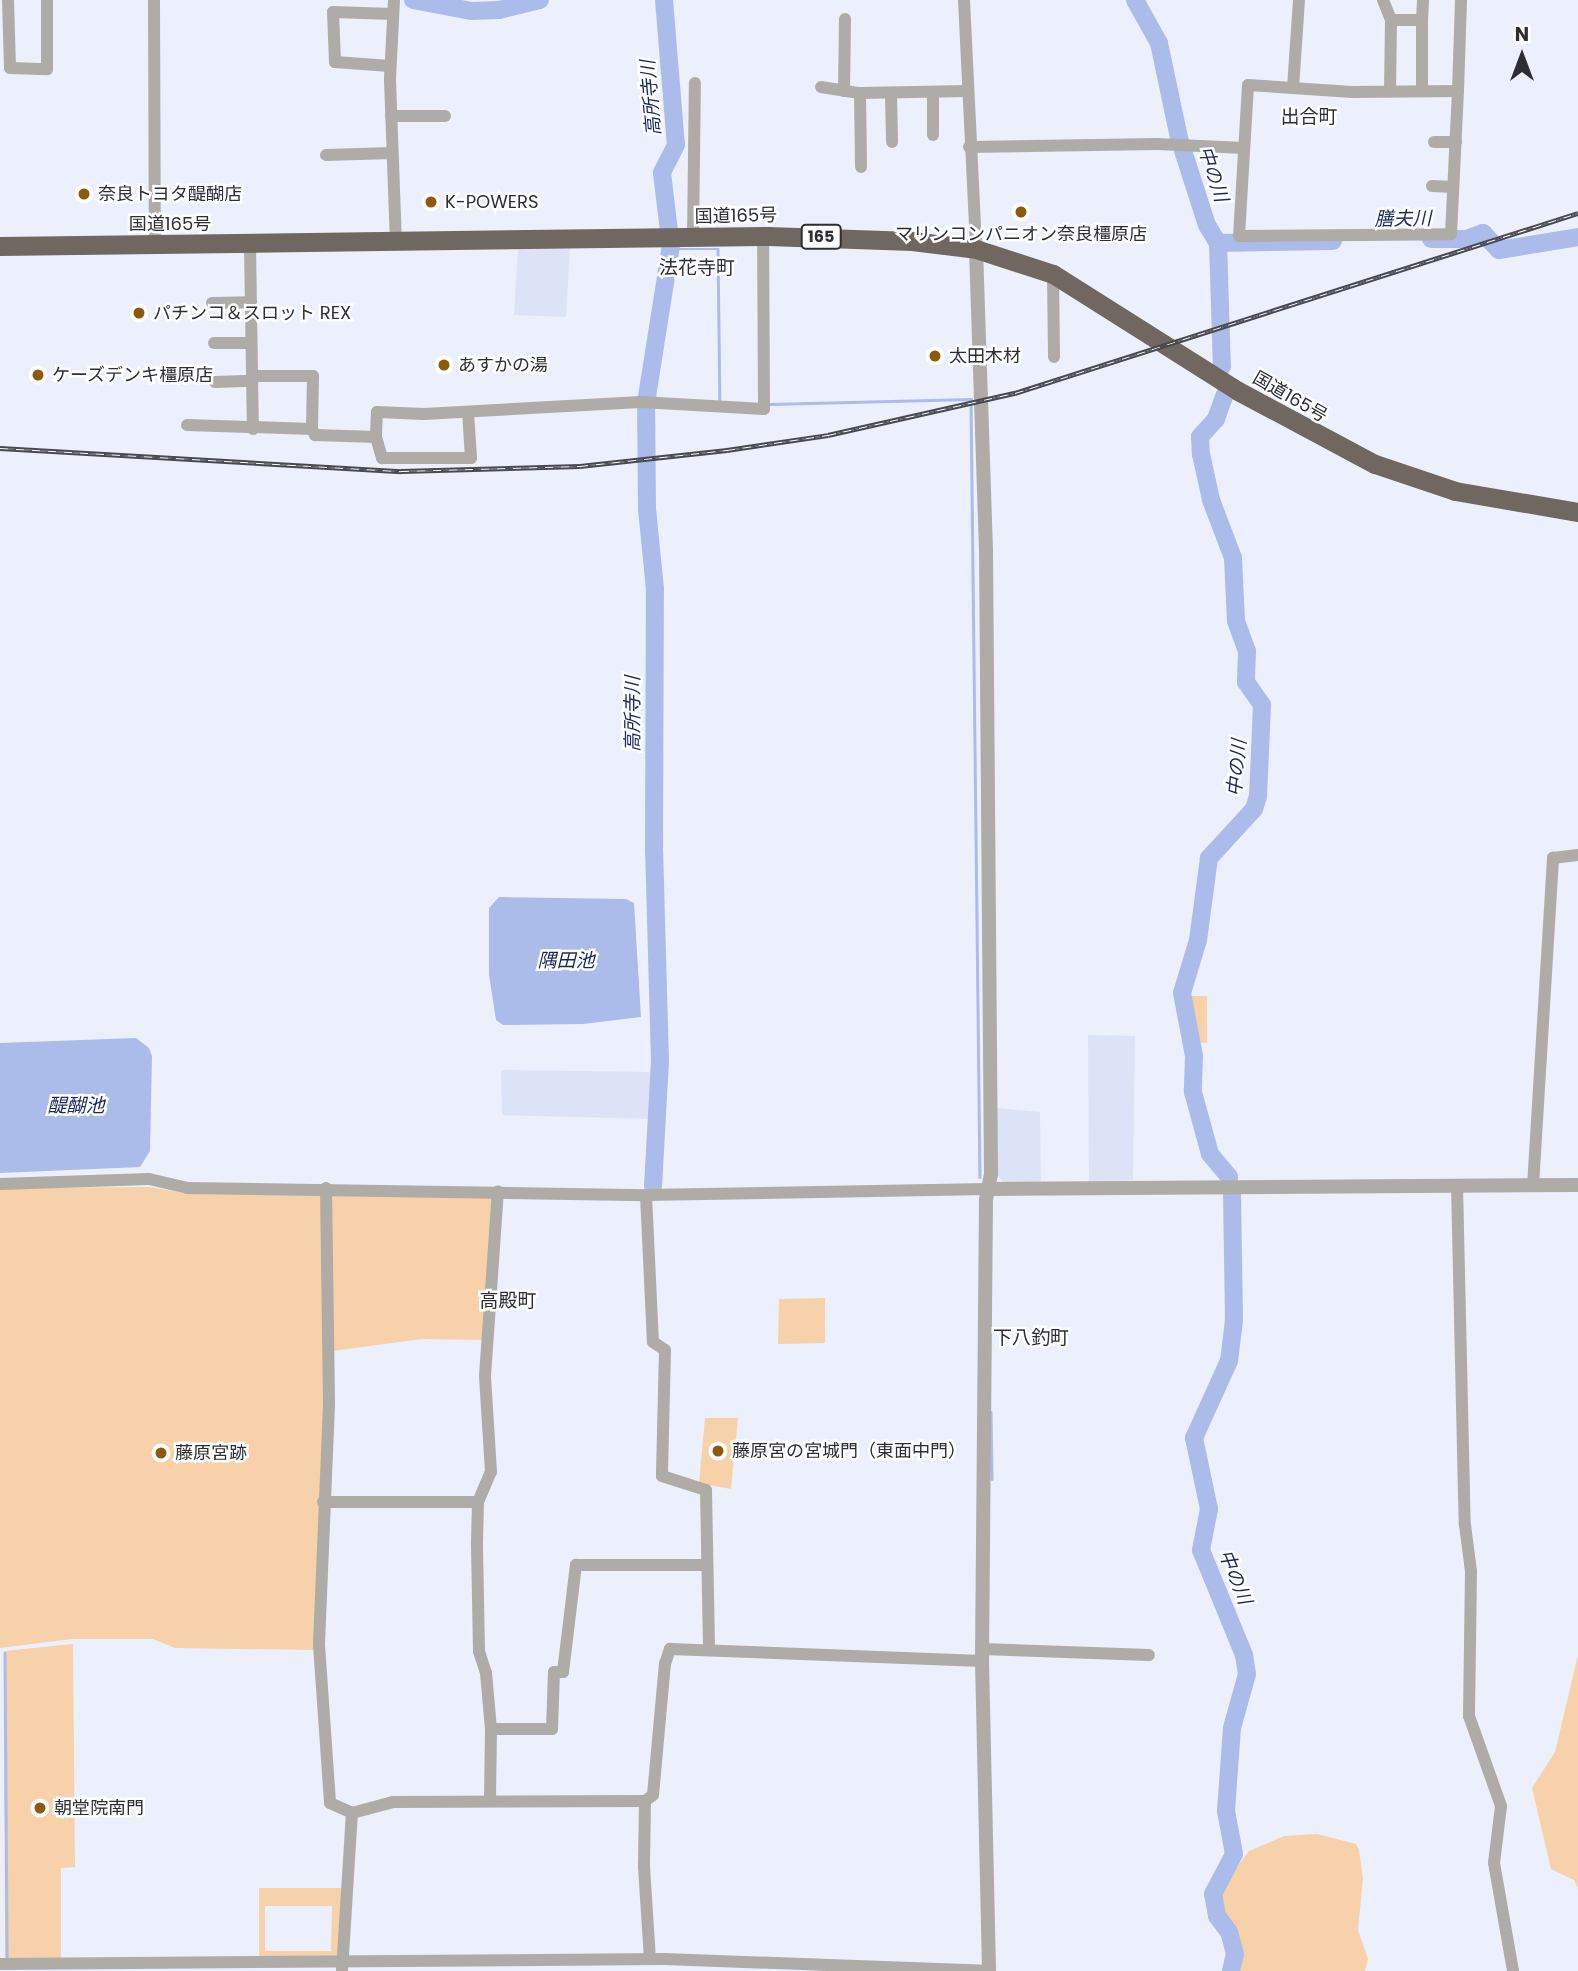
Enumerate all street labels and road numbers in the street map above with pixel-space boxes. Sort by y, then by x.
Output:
street label: 国道165号 [695,204,777,228]
street label: 国道165号 [129,213,211,235]
road number: 165 [800,224,842,249]
street label: 国道165号 [1249,367,1331,427]

